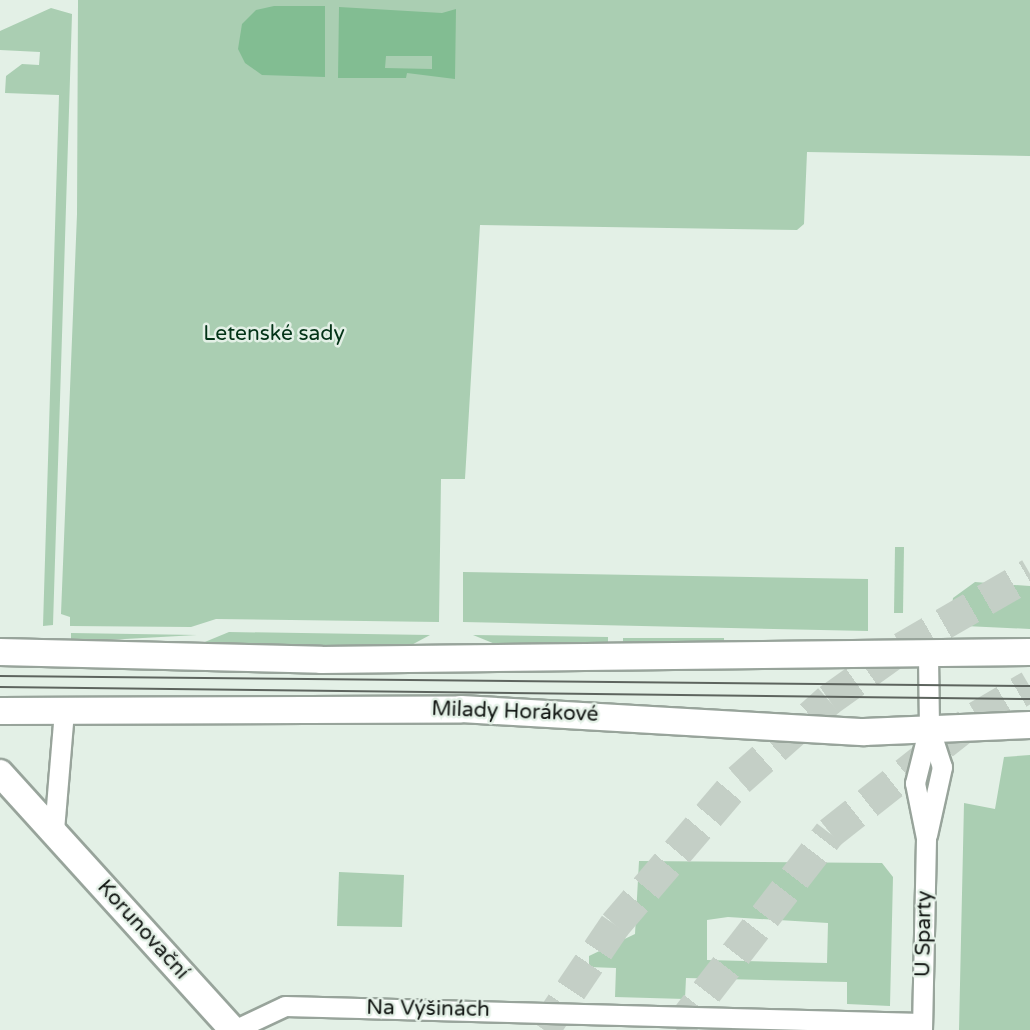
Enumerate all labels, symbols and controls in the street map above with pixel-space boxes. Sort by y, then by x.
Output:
park label: Letenské sady [203,321,345,347]
street label: Milady Horákové [431,696,599,728]
street label: Korunovační [92,875,194,985]
street label: U Sparty [911,891,937,977]
street label: Na Výšinách [366,995,490,1023]

